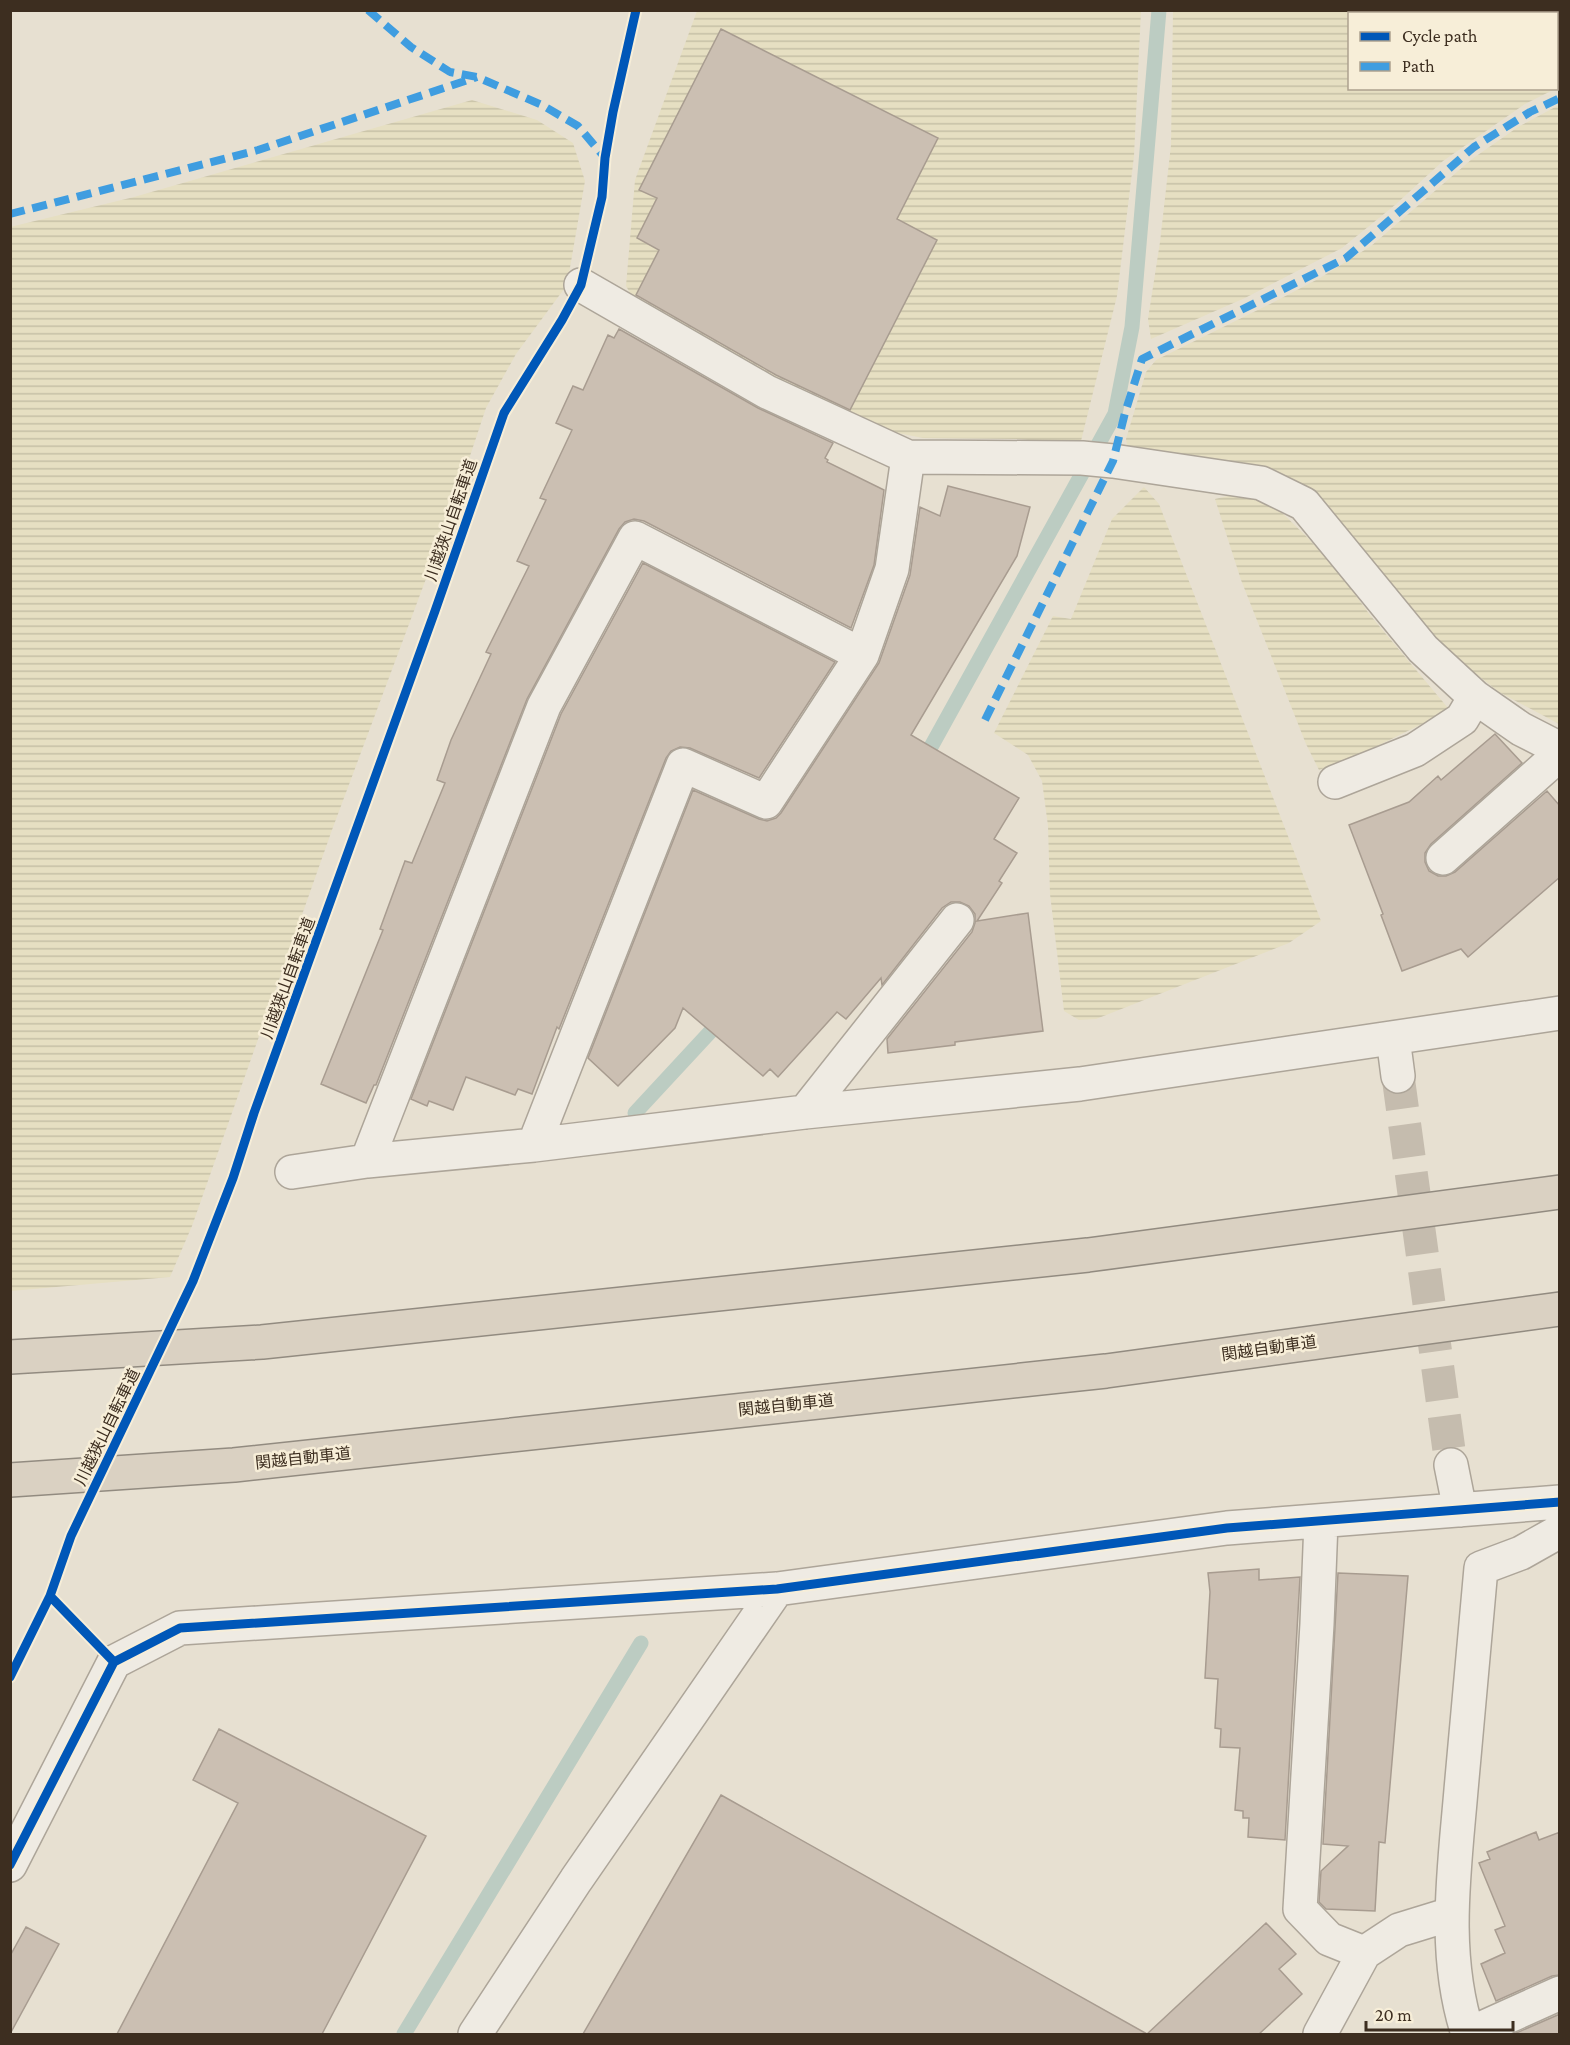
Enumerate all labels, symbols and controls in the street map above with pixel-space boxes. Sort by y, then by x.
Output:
legend [1348,12,1558,90]
text: Cycle path [1402,26,1478,46]
text: Path [1402,56,1435,76]
street label: 川越狭山自転車道 [422,457,480,583]
street label: 川越狭山自転車道 [258,915,318,1041]
street label: 関越自動車道 [1220,1333,1318,1363]
street label: 川越狭山自転車道 [71,1366,143,1488]
street label: 関越自動車道 [737,1392,835,1418]
street label: 関越自動車道 [254,1445,352,1471]
scale bar [1366,1994,1513,2032]
text: 20 m [1375,2005,1412,2025]

